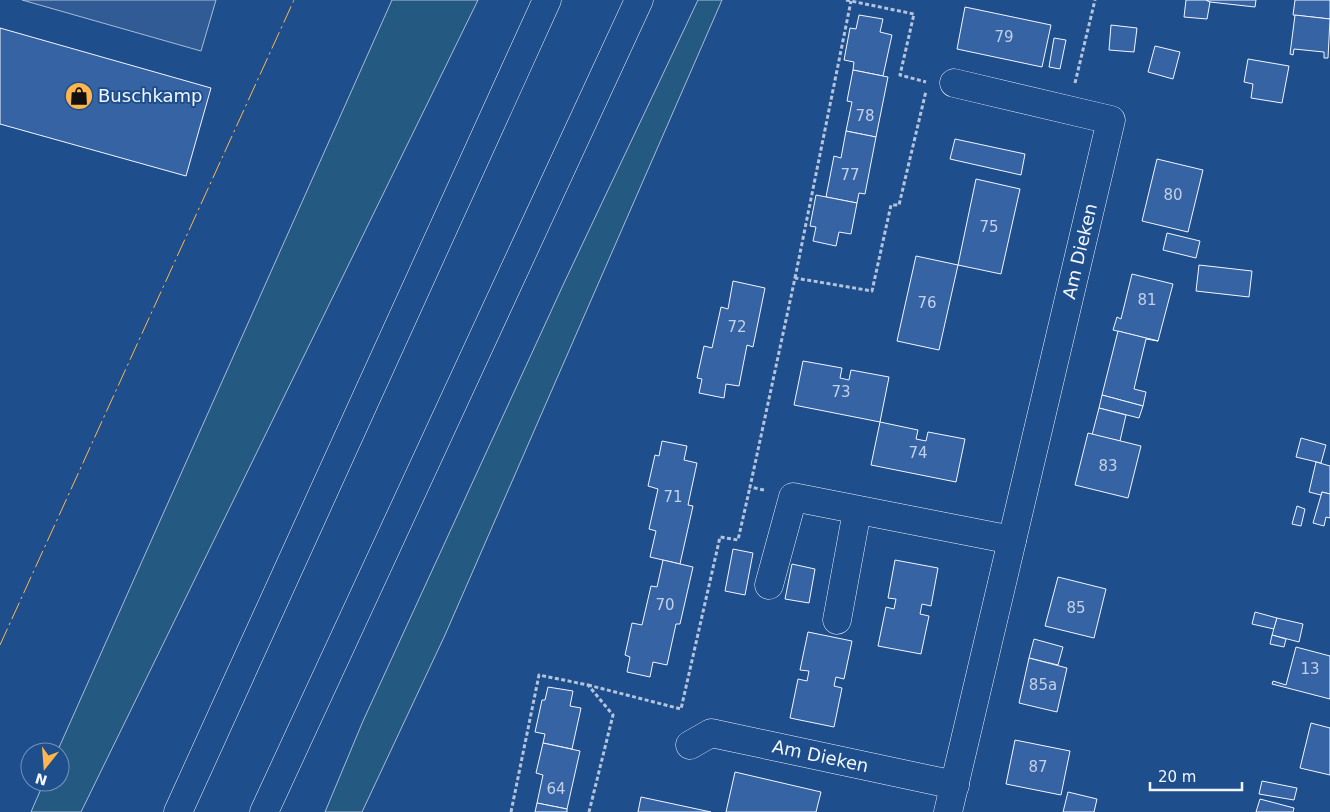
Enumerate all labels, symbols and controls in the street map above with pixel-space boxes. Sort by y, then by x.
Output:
house number: 79 [994,28,1014,46]
shop icon: Buschkamp [64,81,94,111]
place label: Buschkamp [98,85,203,106]
house number: 78 [855,107,875,125]
house number: 77 [840,166,860,184]
house number: 80 [1163,186,1183,204]
street label: Am Dieken [1058,201,1101,301]
house number: 75 [979,218,999,236]
house number: 81 [1137,291,1157,309]
house number: 76 [917,294,937,312]
house number: 72 [727,318,747,336]
house number: 73 [831,383,851,401]
house number: 74 [908,444,928,462]
house number: 83 [1098,457,1118,475]
house number: 71 [663,488,683,506]
house number: 70 [655,596,675,614]
house number: 85 [1066,599,1086,617]
house number: 13 [1300,660,1320,678]
house number: 85a [1029,676,1057,694]
street label: Am Dieken [770,735,871,776]
north arrow [20,742,70,792]
house number: 87 [1028,758,1048,776]
scale bar [1150,760,1242,792]
text: 20 m [1158,768,1196,786]
text: N [33,770,49,789]
house number: 64 [546,780,566,798]

